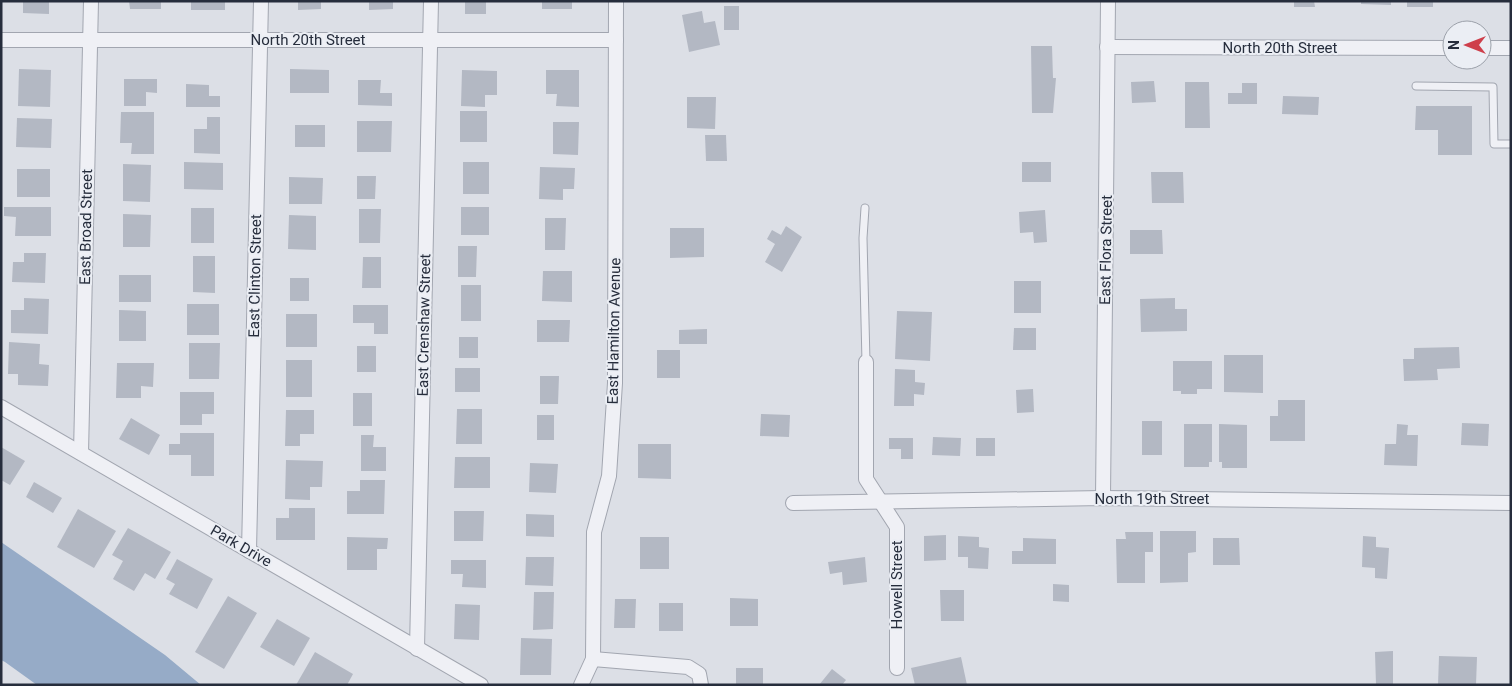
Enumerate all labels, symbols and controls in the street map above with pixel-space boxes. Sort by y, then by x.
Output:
north arrow [1442,20,1492,70]
street label: North 20th Street [251,31,366,49]
street label: North 20th Street [1223,39,1338,57]
text: N [1446,40,1462,50]
street label: East Broad Street [76,169,96,285]
street label: East Flora Street [1096,195,1116,305]
street label: East Clinton Street [245,214,265,338]
street label: East Crenshaw Street [414,253,434,397]
street label: East Hamilton Avenue [604,257,624,405]
street label: North 19th Street [1095,490,1210,508]
street label: Park Drive [207,521,275,571]
street label: Howell Street [888,540,906,630]

